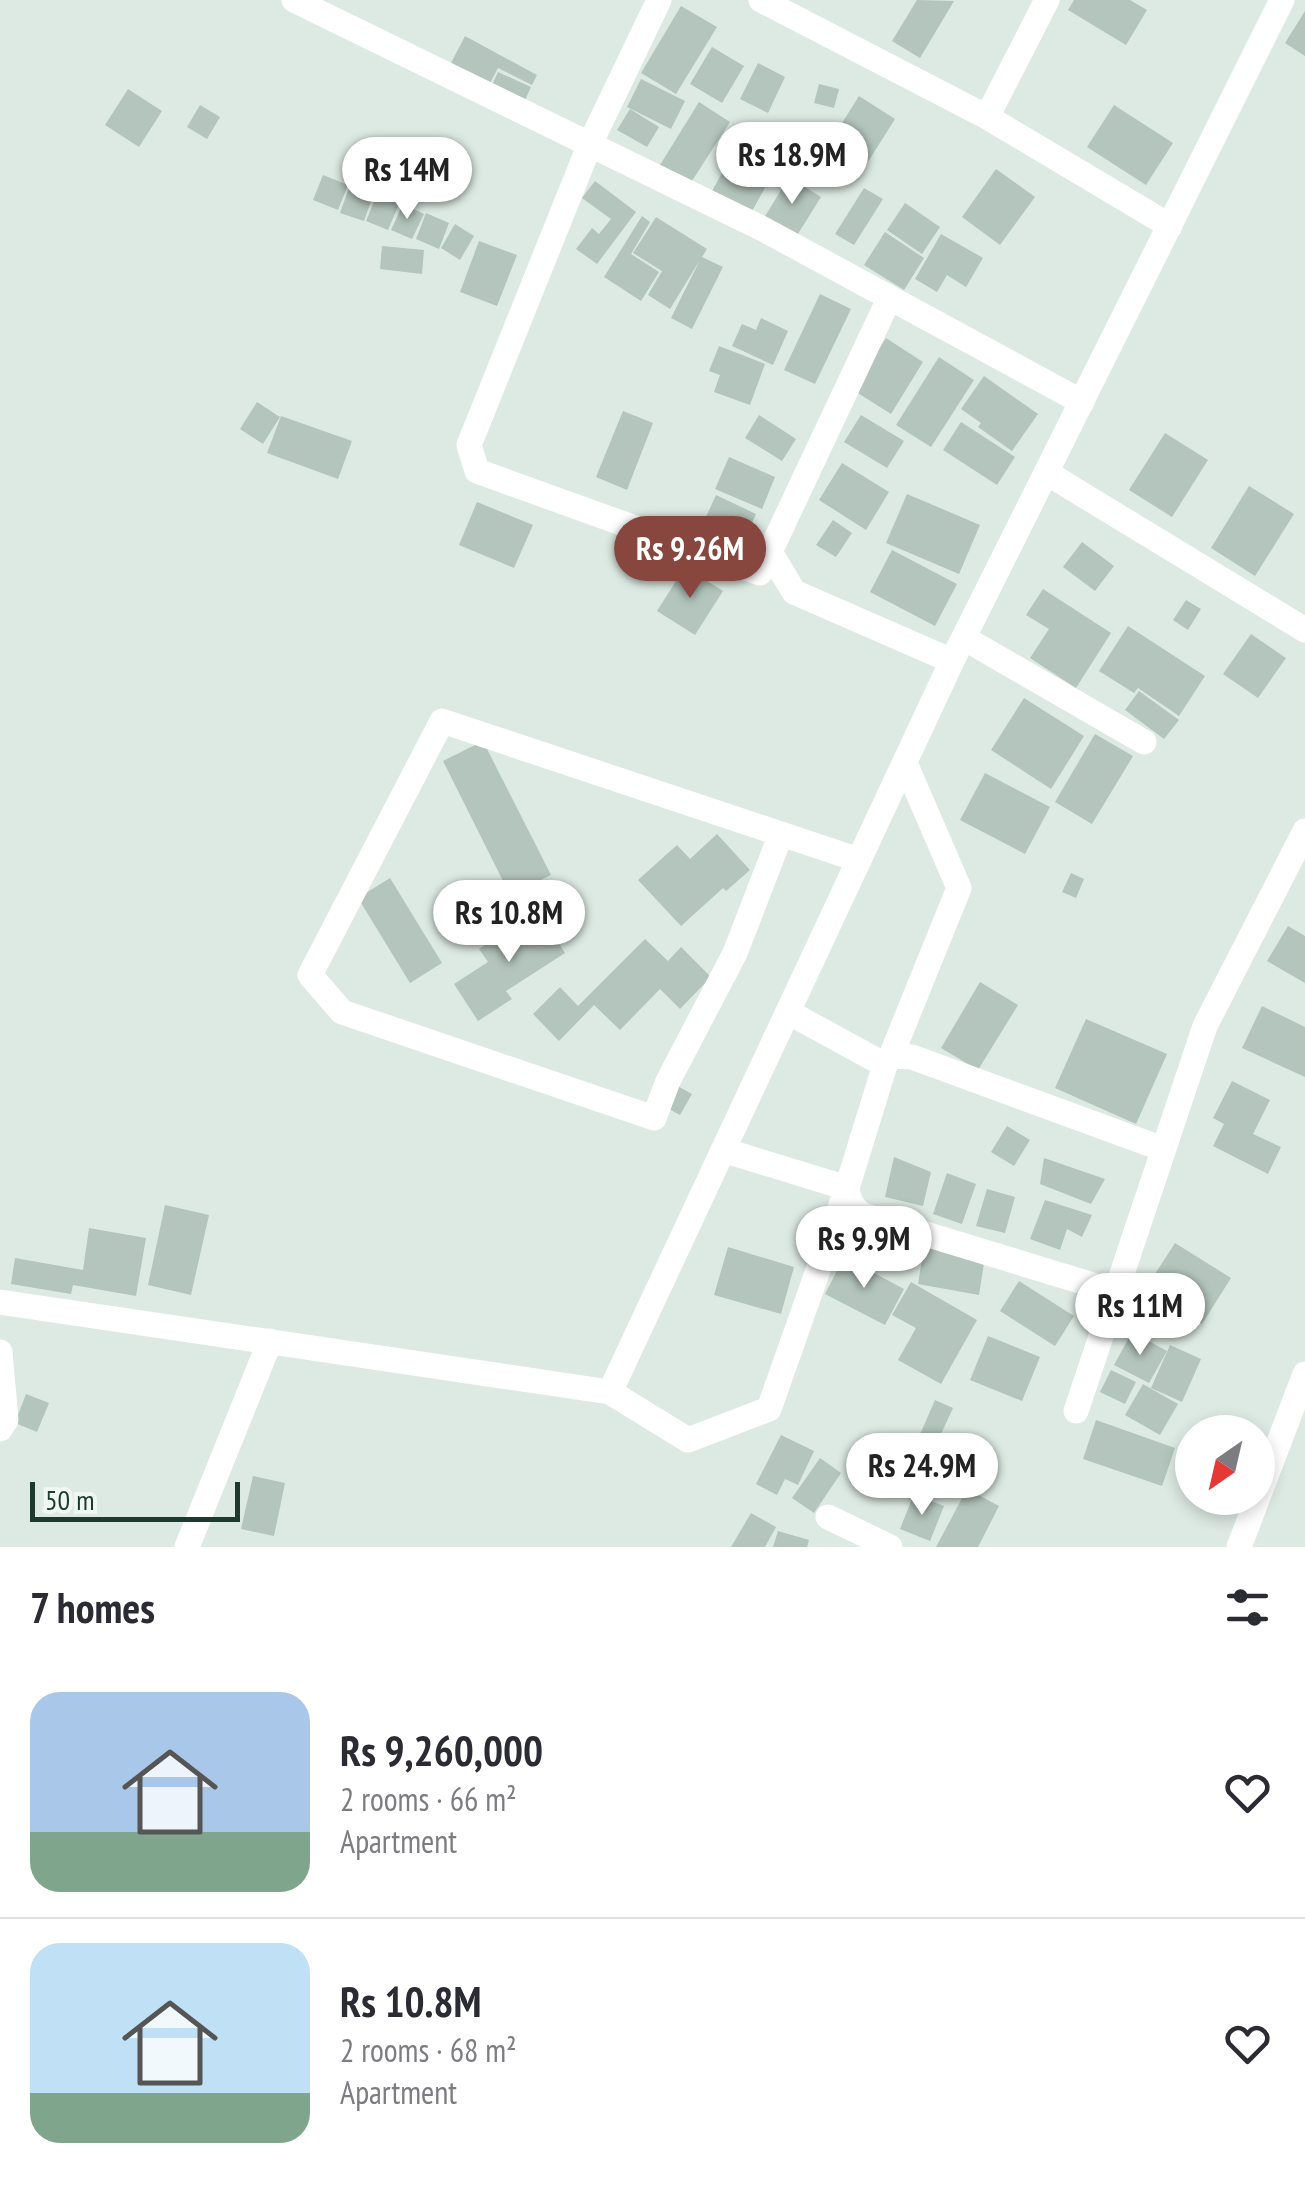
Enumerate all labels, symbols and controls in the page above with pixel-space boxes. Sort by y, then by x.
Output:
pin: Rs 18.9M [689,122,895,207]
text: Rs 18.9M [738,133,846,175]
pin: Rs 14M [326,137,488,222]
text: Rs 14M [364,148,450,190]
pin: Rs 9.26M [587,516,793,601]
text: Rs 9.26M [636,527,744,569]
pin: Rs 10.8M [406,880,612,965]
text: Rs 10.8M [455,891,563,933]
pin: Rs 9.9M [772,1206,956,1291]
text: Rs 9.9M [818,1217,910,1259]
pin: Rs 11M [1059,1273,1221,1358]
text: Rs 11M [1097,1284,1183,1326]
north arrow [1175,1415,1275,1515]
map controls [1175,1415,1275,1515]
pin: Rs 24.9M [819,1433,1025,1518]
text: Rs 24.9M [868,1444,976,1486]
scale bar [30,1477,240,1522]
text: 50 m [45,1481,94,1518]
text: 7 homes [30,1580,155,1635]
icon: filters [1220,1580,1275,1635]
text: Rs 9,260,000 [340,1723,543,1778]
icon: home [110,1732,230,1852]
icon: heart [1220,1765,1275,1820]
text: 2 rooms · 66 m² [340,1778,517,1820]
text: Apartment [340,1820,457,1862]
text: Rs 10.8M [340,1974,481,2029]
icon: home [110,1983,230,2103]
icon: heart [1220,2016,1275,2071]
text: 2 rooms · 68 m² [340,2029,517,2071]
text: Apartment [340,2071,457,2113]

